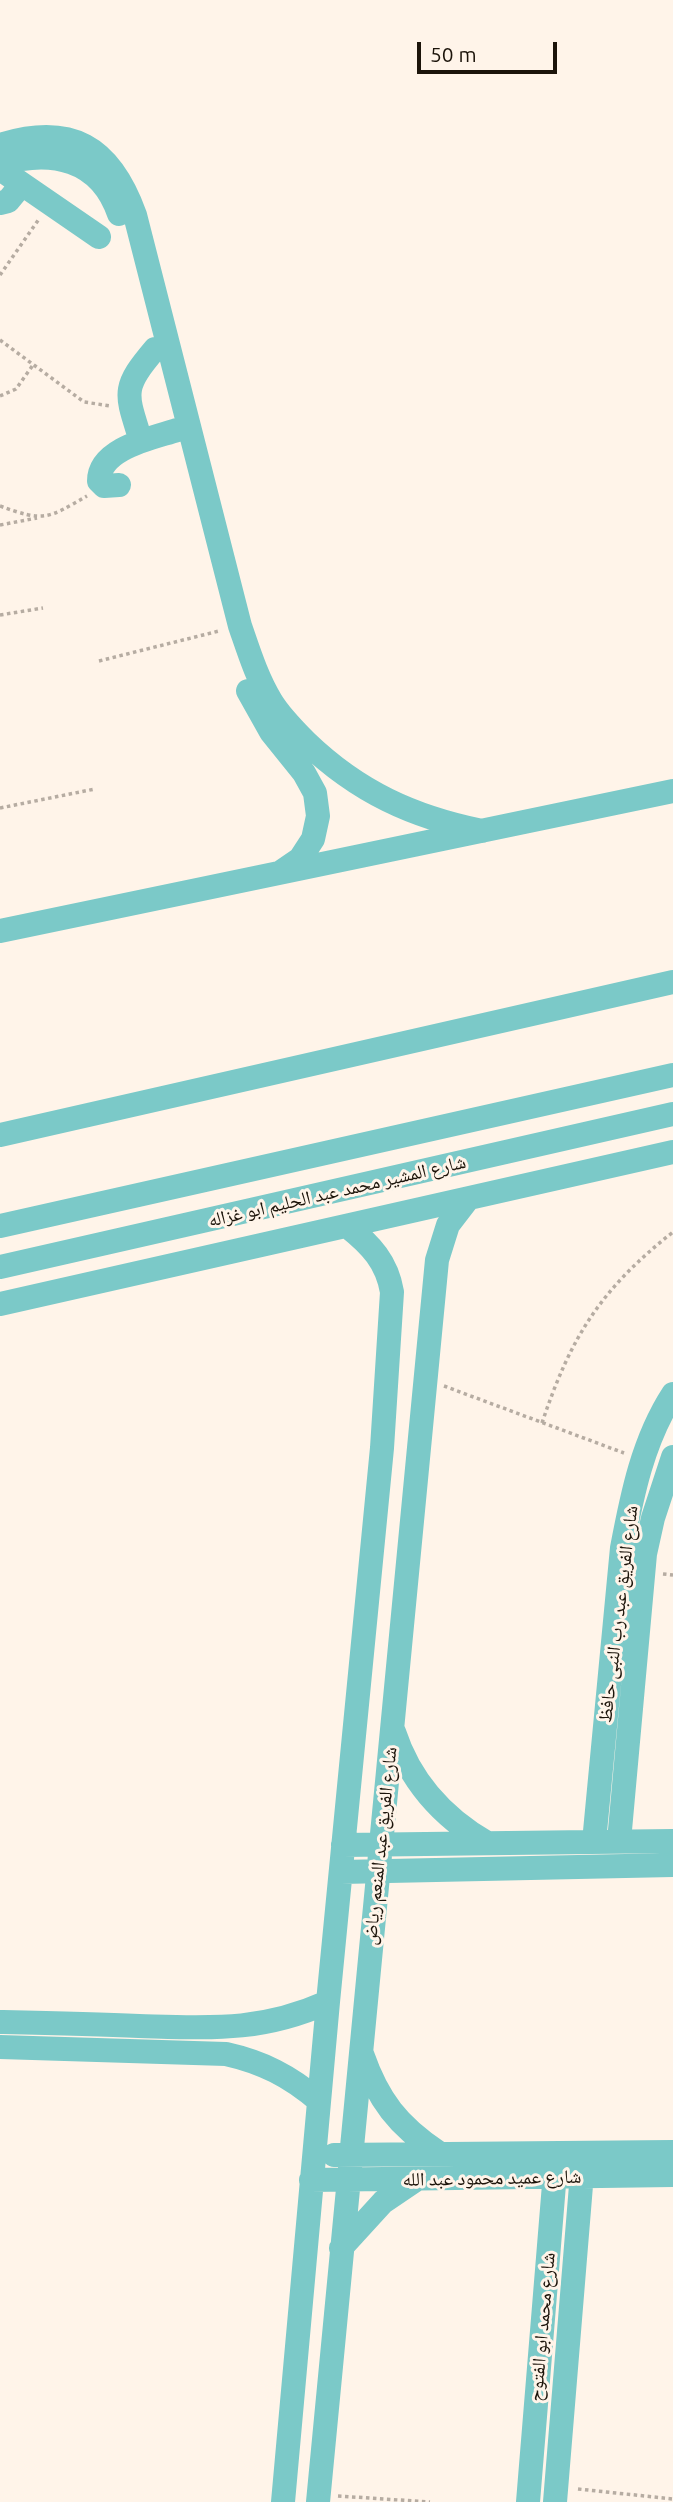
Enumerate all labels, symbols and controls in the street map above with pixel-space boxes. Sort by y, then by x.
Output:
scale bar [421,28,561,72]
text: 50 m [430,42,477,66]
street label: شارع المشير محمد عبد الحليم ابو غزاله [206,1150,468,1232]
street label: شارع الفريق عبد رب النبى حافظ [593,1504,643,1724]
street label: شارع الفريق عبد المنعم رياض [358,1746,402,1946]
street label: شارع عميد محمود عبد الله [402,2165,582,2191]
street label: شارع محمد ابو الفتوح [524,2251,560,2403]

